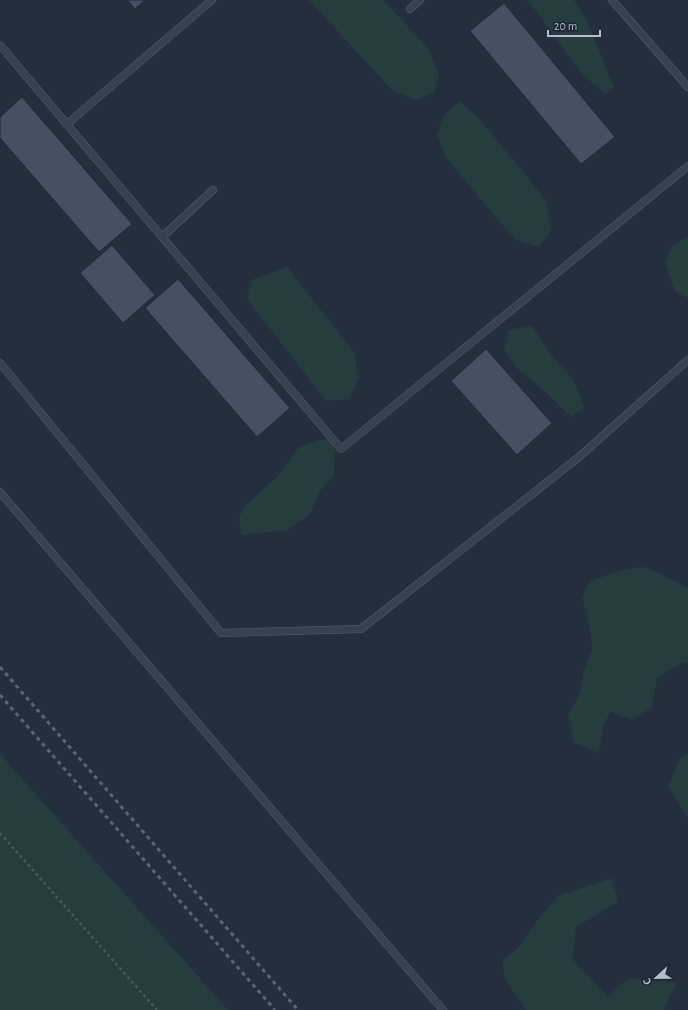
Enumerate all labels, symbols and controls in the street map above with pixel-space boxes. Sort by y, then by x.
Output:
scale bar [548,12,600,38]
text: 20 m [554,20,577,32]
north arrow [636,958,676,998]
text: С [641,977,653,986]

